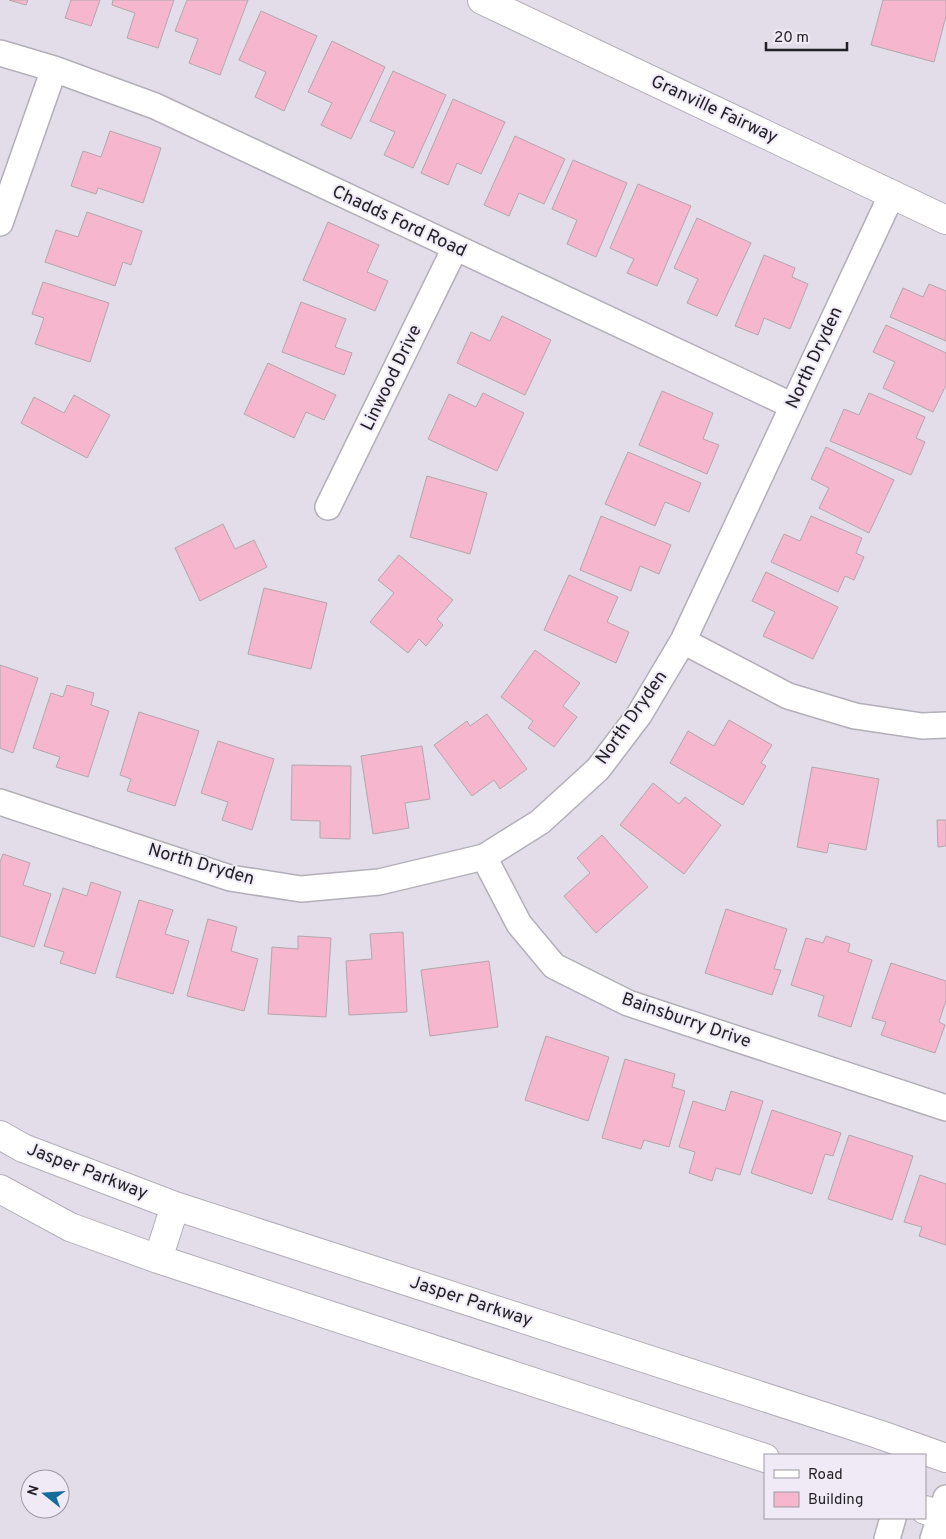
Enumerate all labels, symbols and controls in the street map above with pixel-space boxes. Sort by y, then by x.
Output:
scale bar [766,20,847,52]
text: 20 m [774,29,809,48]
street label: Granville Fairway [647,71,781,149]
street label: Chadds Ford Road [328,181,470,263]
street label: North Dryden [781,303,849,413]
street label: Linwood Drive [356,321,428,435]
street label: North Dryden [591,666,673,770]
street label: North Dryden [145,839,257,891]
street label: Bainsburry Drive [618,988,754,1054]
street label: Jasper Parkway [23,1138,151,1206]
street label: Jasper Parkway [407,1271,535,1333]
legend [764,1454,926,1519]
text: Road [808,1466,843,1485]
north arrow [20,1469,70,1519]
text: N [24,1483,44,1498]
text: Building [808,1491,863,1510]

